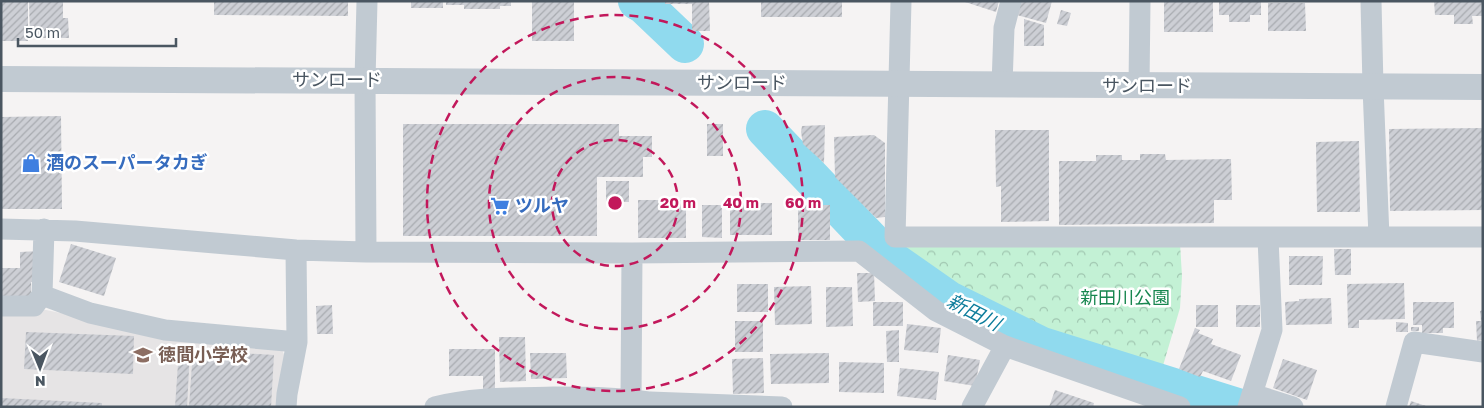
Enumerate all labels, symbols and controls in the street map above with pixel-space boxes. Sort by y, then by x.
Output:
scale bar [18,15,175,47]
text: 50 m [25,23,60,41]
street label: サンロード [292,68,382,90]
street label: サンロード [697,71,787,93]
street label: サンロード [1102,74,1192,96]
place label: 酒のスーパータカぎ [46,151,208,173]
shop icon: 酒のスーパータカぎ [20,152,42,174]
text: 20 m [660,193,696,211]
text: 40 m [723,193,759,211]
text: 60 m [785,193,821,211]
place label: ツルヤ [515,194,569,216]
centre of rings [606,194,624,212]
supermarket icon: ツルヤ [489,195,511,217]
park label: 新田川公園 [1080,286,1170,308]
water label: 新田川 [944,288,1007,336]
north arrow [15,343,65,393]
place label: 徳間小学校 [158,343,248,365]
school or university icon: 徳間小学校 [132,344,154,366]
text: N [35,373,46,390]

